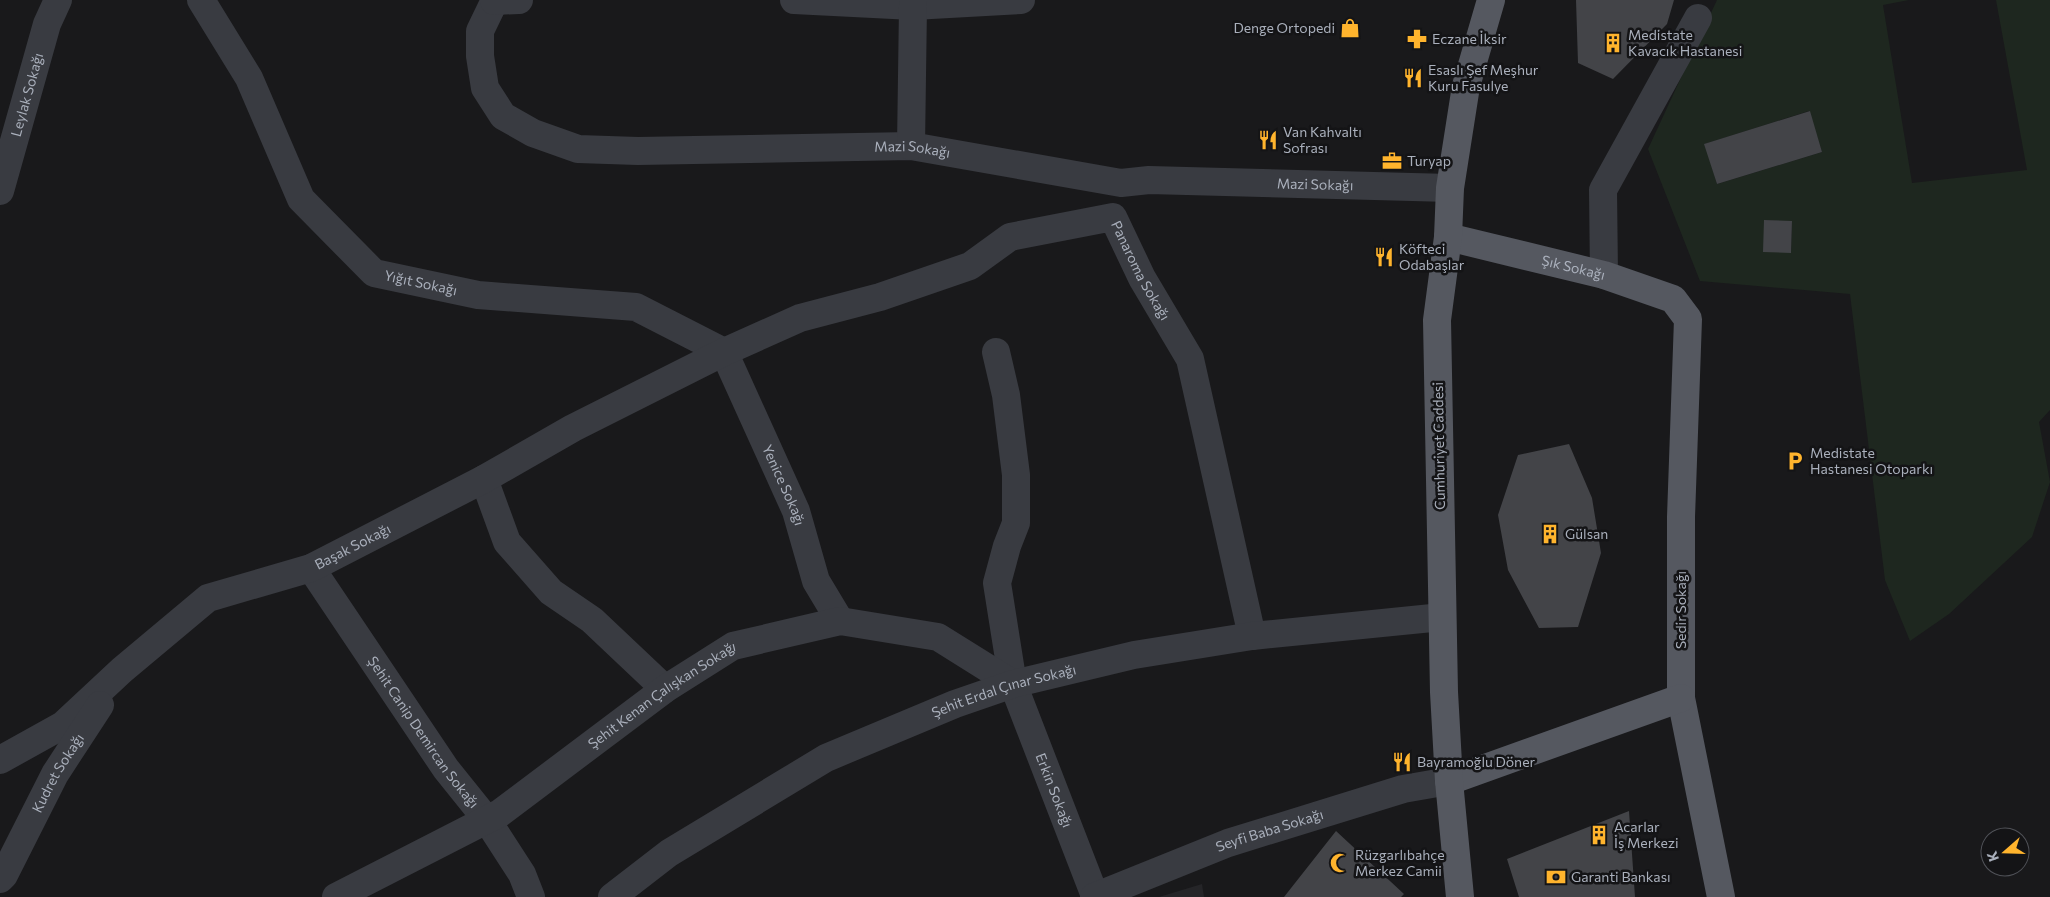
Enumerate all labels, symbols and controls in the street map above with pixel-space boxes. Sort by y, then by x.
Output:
shop icon: Denge Ortopedi [1339,17,1361,39]
place label: Denge Ortopedi [1233,19,1335,36]
place label: Medistate Kavacık Hastanesi [1628,26,1742,59]
pharmacy icon: Eczane İksir [1406,28,1428,50]
place label: Eczane İksir [1432,30,1507,47]
building icon: Medistate Kavacık Hastanesi [1602,32,1624,54]
street label: Leylak Sokağı [7,51,46,138]
place label: Esaslı Şef Meşhur Kuru Fasulye [1428,61,1539,94]
restaurant icon: Esaslı Şef Meşhur Kuru Fasulye [1402,67,1424,89]
place label: Van Kahvaltı Sofrası [1283,123,1362,156]
restaurant icon: Van Kahvaltı Sofrası [1257,129,1279,151]
street label: Mazi Sokağı [874,137,952,161]
office icon: Turyap [1381,150,1403,172]
place label: Turyap [1407,152,1451,169]
street label: Mazi Sokağı [1277,174,1354,193]
street label: Panaroma Sokağı [1108,218,1174,323]
place label: Köfteci Odabaşlar [1399,240,1465,273]
restaurant icon: Köfteci Odabaşlar [1373,246,1395,268]
street label: Şık Sokağı [1540,251,1607,283]
street label: Yığıt Sokağı [383,266,459,298]
street label: Cumhuriyet Caddesi [1429,382,1448,510]
street label: Yenice Sokağı [759,442,809,527]
place label: Medistate Hastanesi Otoparkı [1810,444,1933,477]
parking icon: Medistate Hastanesi Otoparkı [1784,450,1806,472]
street label: Başak Sokağı [312,520,393,573]
building icon: Gülsan [1539,523,1561,545]
place label: Gülsan [1565,525,1608,542]
street label: Sedir Sokağı [1672,571,1689,649]
street label: Şehit Kenan Çalışkan Sokağı [584,637,737,752]
street label: Şehit Canip Demircan Sokağı [365,653,483,811]
street label: Şehit Erdal Çınar Sokağı [929,660,1078,721]
street label: Kudret Sokağı [28,730,87,815]
street label: Erkin Sokağı [1032,750,1077,830]
restaurant icon: Bayramoğlu Döner [1391,751,1413,773]
place label: Bayramoğlu Döner [1417,753,1536,770]
street label: Seyfi Baba Sokağı [1213,805,1325,855]
place label: Acarlar İş Merkezi [1614,818,1679,851]
building icon: Acarlar İş Merkezi [1588,824,1610,846]
north arrow [1980,827,2030,877]
place label: Rüzgarlıbahçe Merkez Camii [1355,846,1445,879]
text: K [1983,849,2002,864]
mosque icon: Rüzgarlıbahçe Merkez Camii [1329,852,1351,874]
bank icon: Garanti Bankası [1545,866,1567,888]
place label: Garanti Bankası [1571,868,1671,885]

